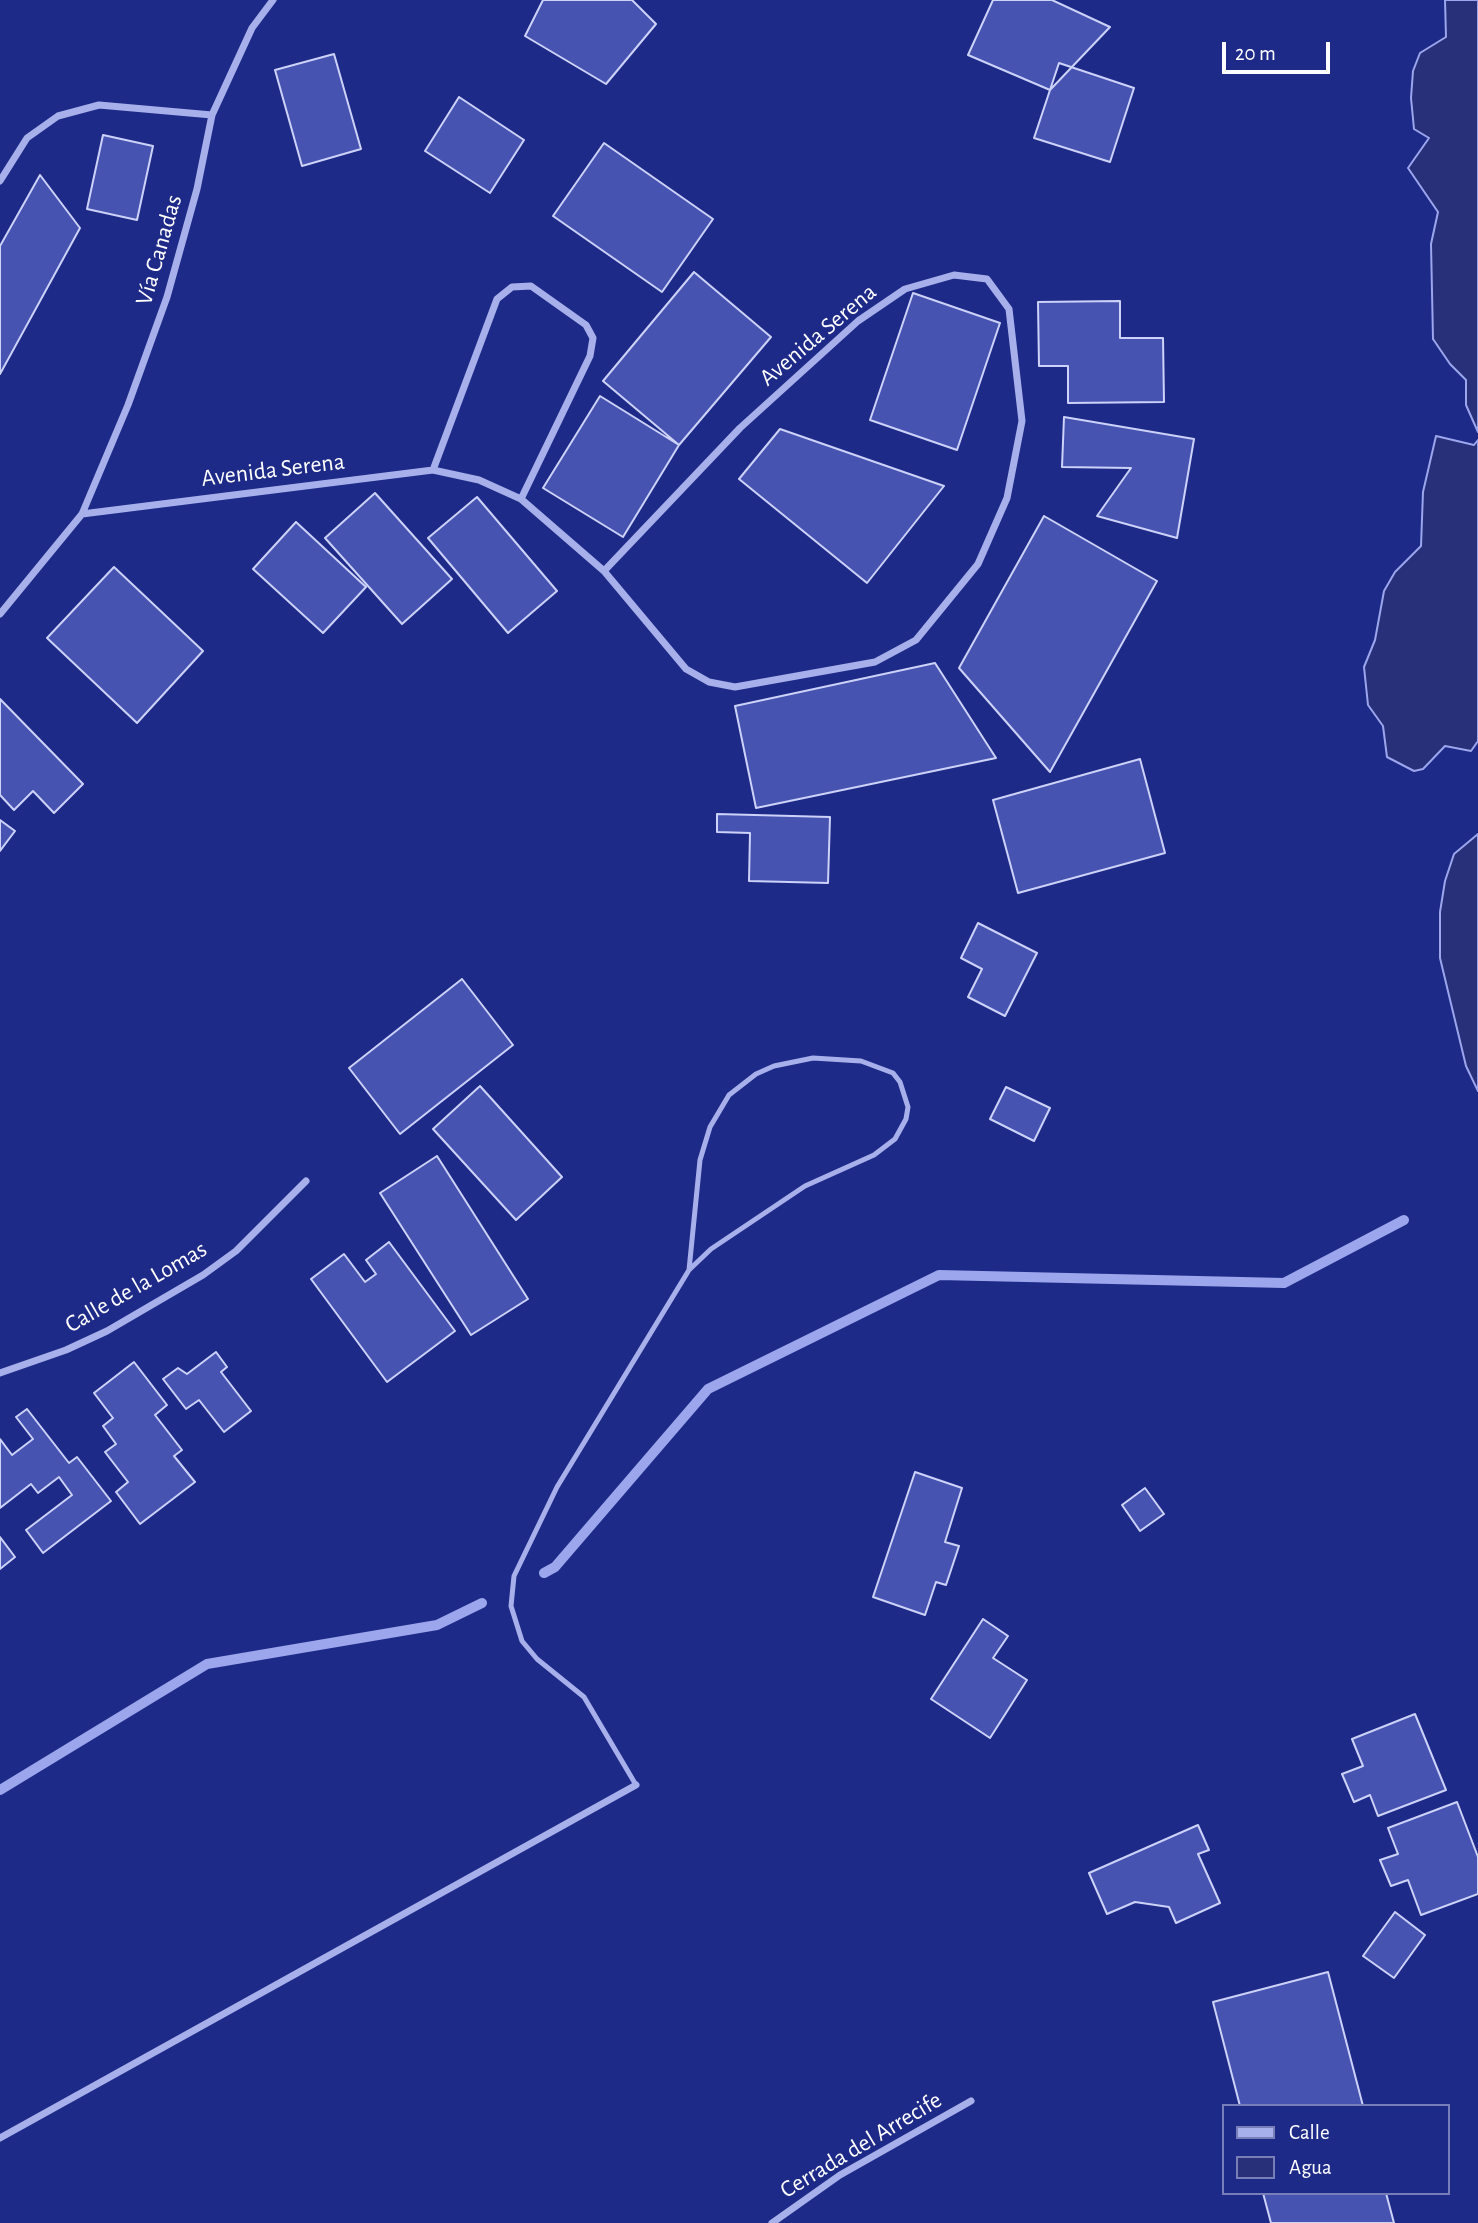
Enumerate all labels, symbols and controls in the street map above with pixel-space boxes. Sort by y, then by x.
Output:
scale bar [1226,28,1334,72]
text: 20 m [1235,43,1276,64]
street label: Vía Canadas [130,191,188,309]
street label: Avenida Serena [754,278,882,392]
street label: Avenida Serena [200,447,346,493]
street label: Calle de la Lomas [60,1235,212,1339]
street label: Cerrada del Arrecife [775,2085,947,2205]
legend [1222,2104,1450,2195]
text: Calle [1289,2122,1330,2143]
text: Agua [1289,2157,1332,2178]

